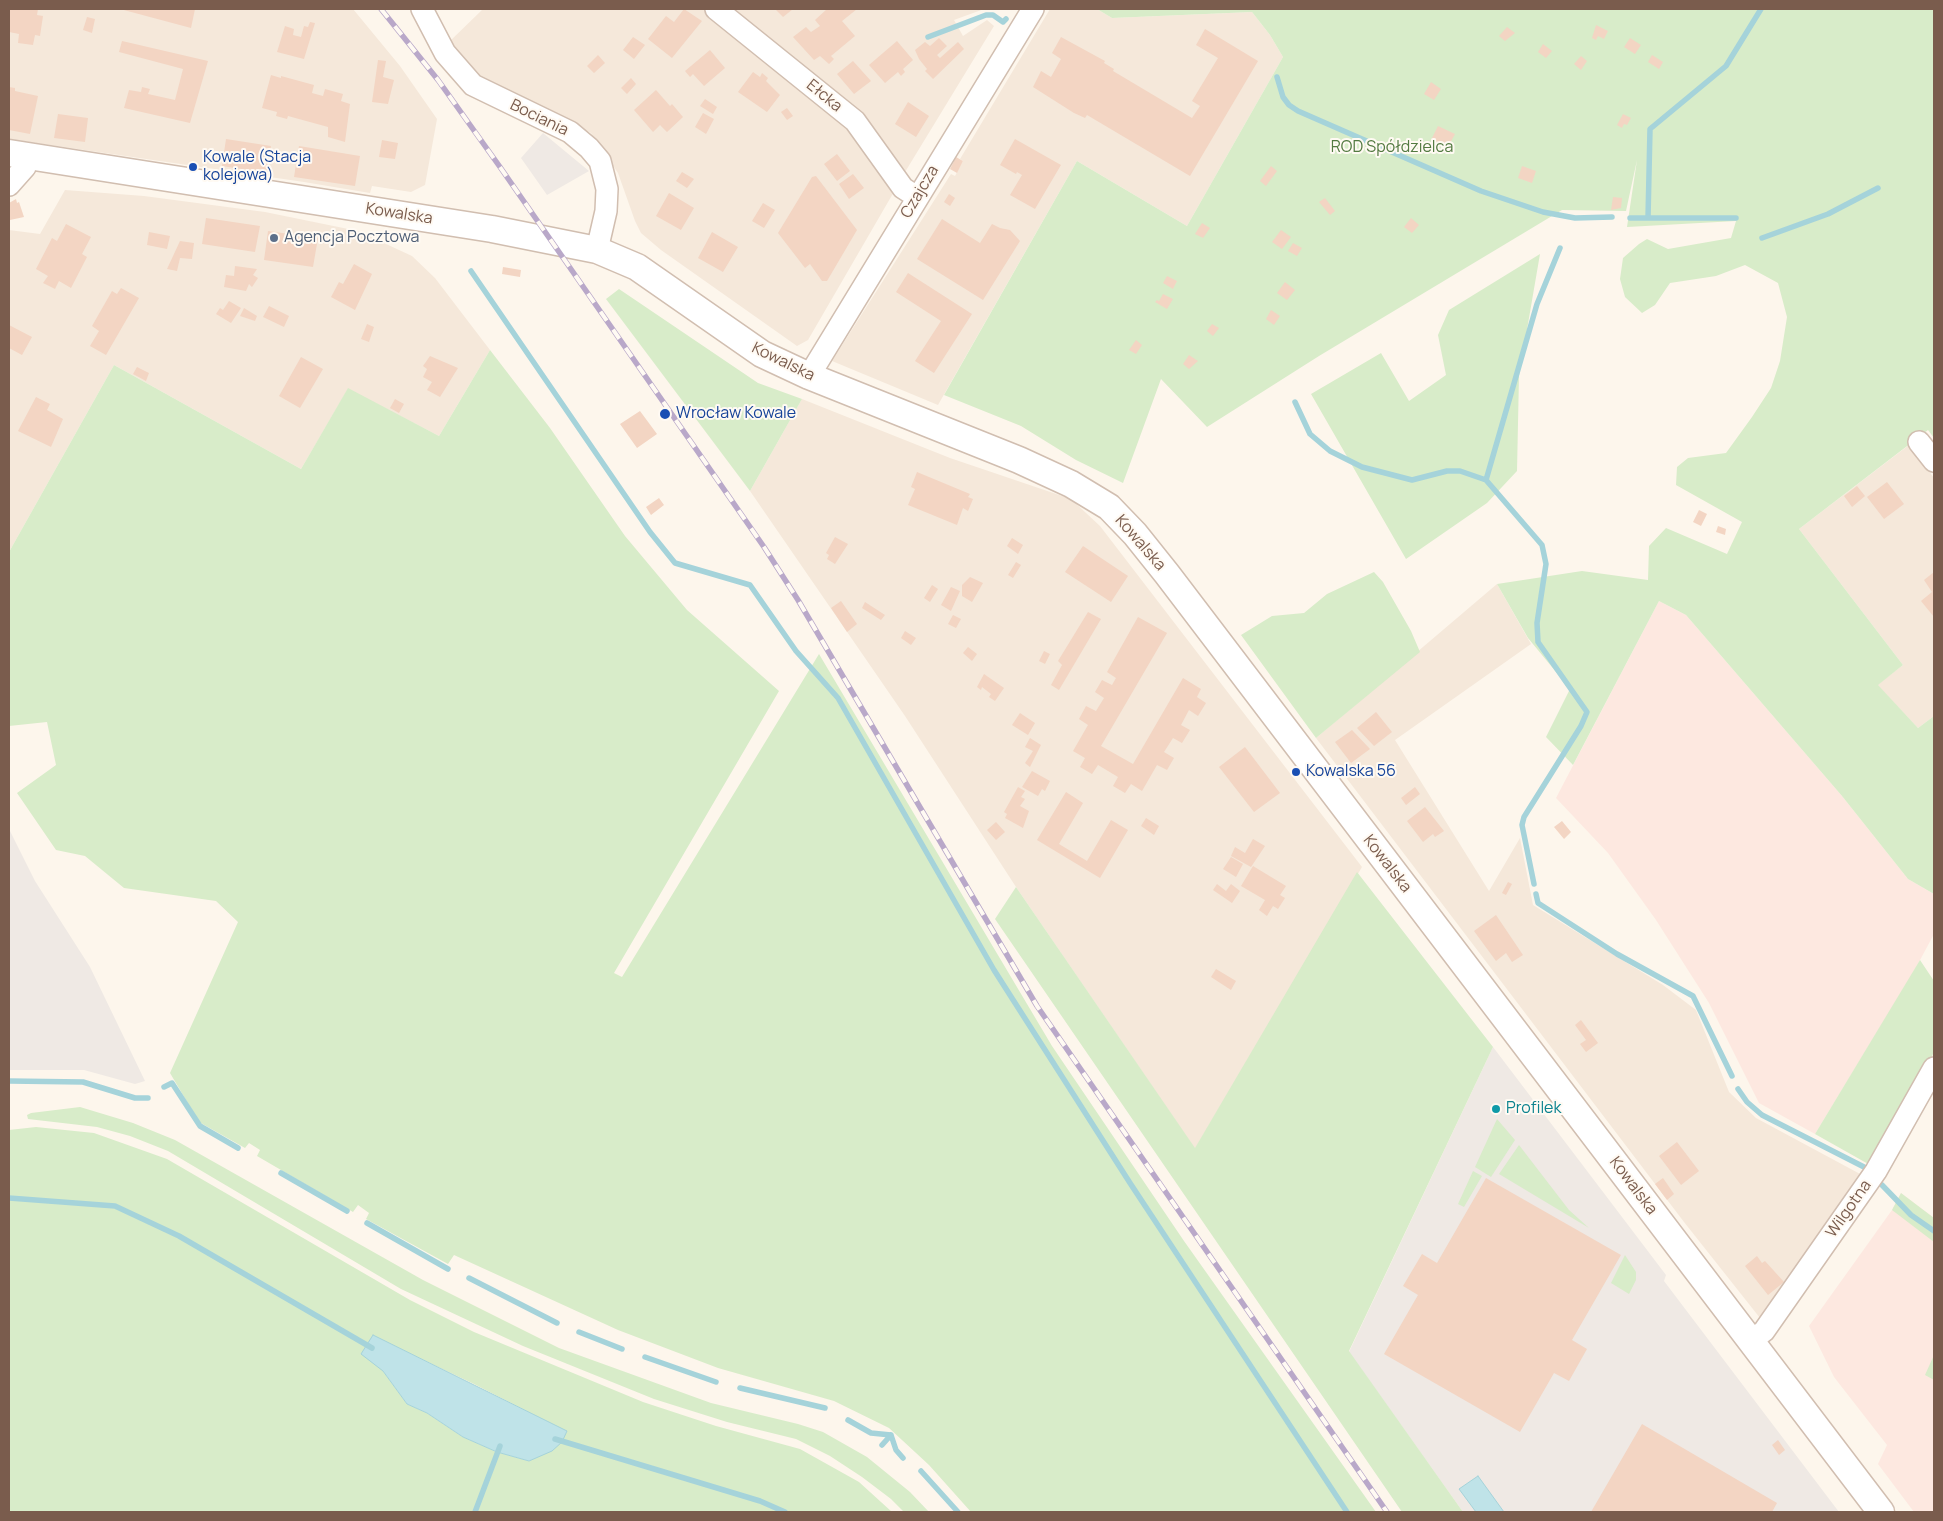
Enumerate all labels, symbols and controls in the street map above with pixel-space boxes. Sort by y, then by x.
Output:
street label: Ełcka [802,76,846,116]
street label: Bociania [507,96,571,140]
park label: ROD Spółdzielca [1331,138,1453,158]
place label: Kowale (Stacja kolejowa) [203,148,311,186]
marker: Kowale (Stacja kolejowa) [187,161,199,173]
street label: Czajcza [897,162,943,222]
street label: Kowalska [364,199,434,229]
place label: Agencja Pocztowa [284,228,419,248]
marker: Agencja Pocztowa [268,232,280,244]
street label: Kowalska [748,339,818,385]
place label: Wrocław Kowale [676,404,796,424]
marker: Wrocław Kowale [658,407,672,421]
street label: Kowalska [1111,511,1169,575]
place label: Kowalska 56 [1306,762,1396,782]
marker: Kowalska 56 [1290,766,1302,778]
street label: Kowalska [1359,831,1415,897]
place label: Profilek [1506,1099,1561,1119]
marker: Profilek [1490,1103,1502,1115]
street label: Kowalska [1605,1153,1661,1219]
street label: Wilgotna [1822,1177,1876,1241]

